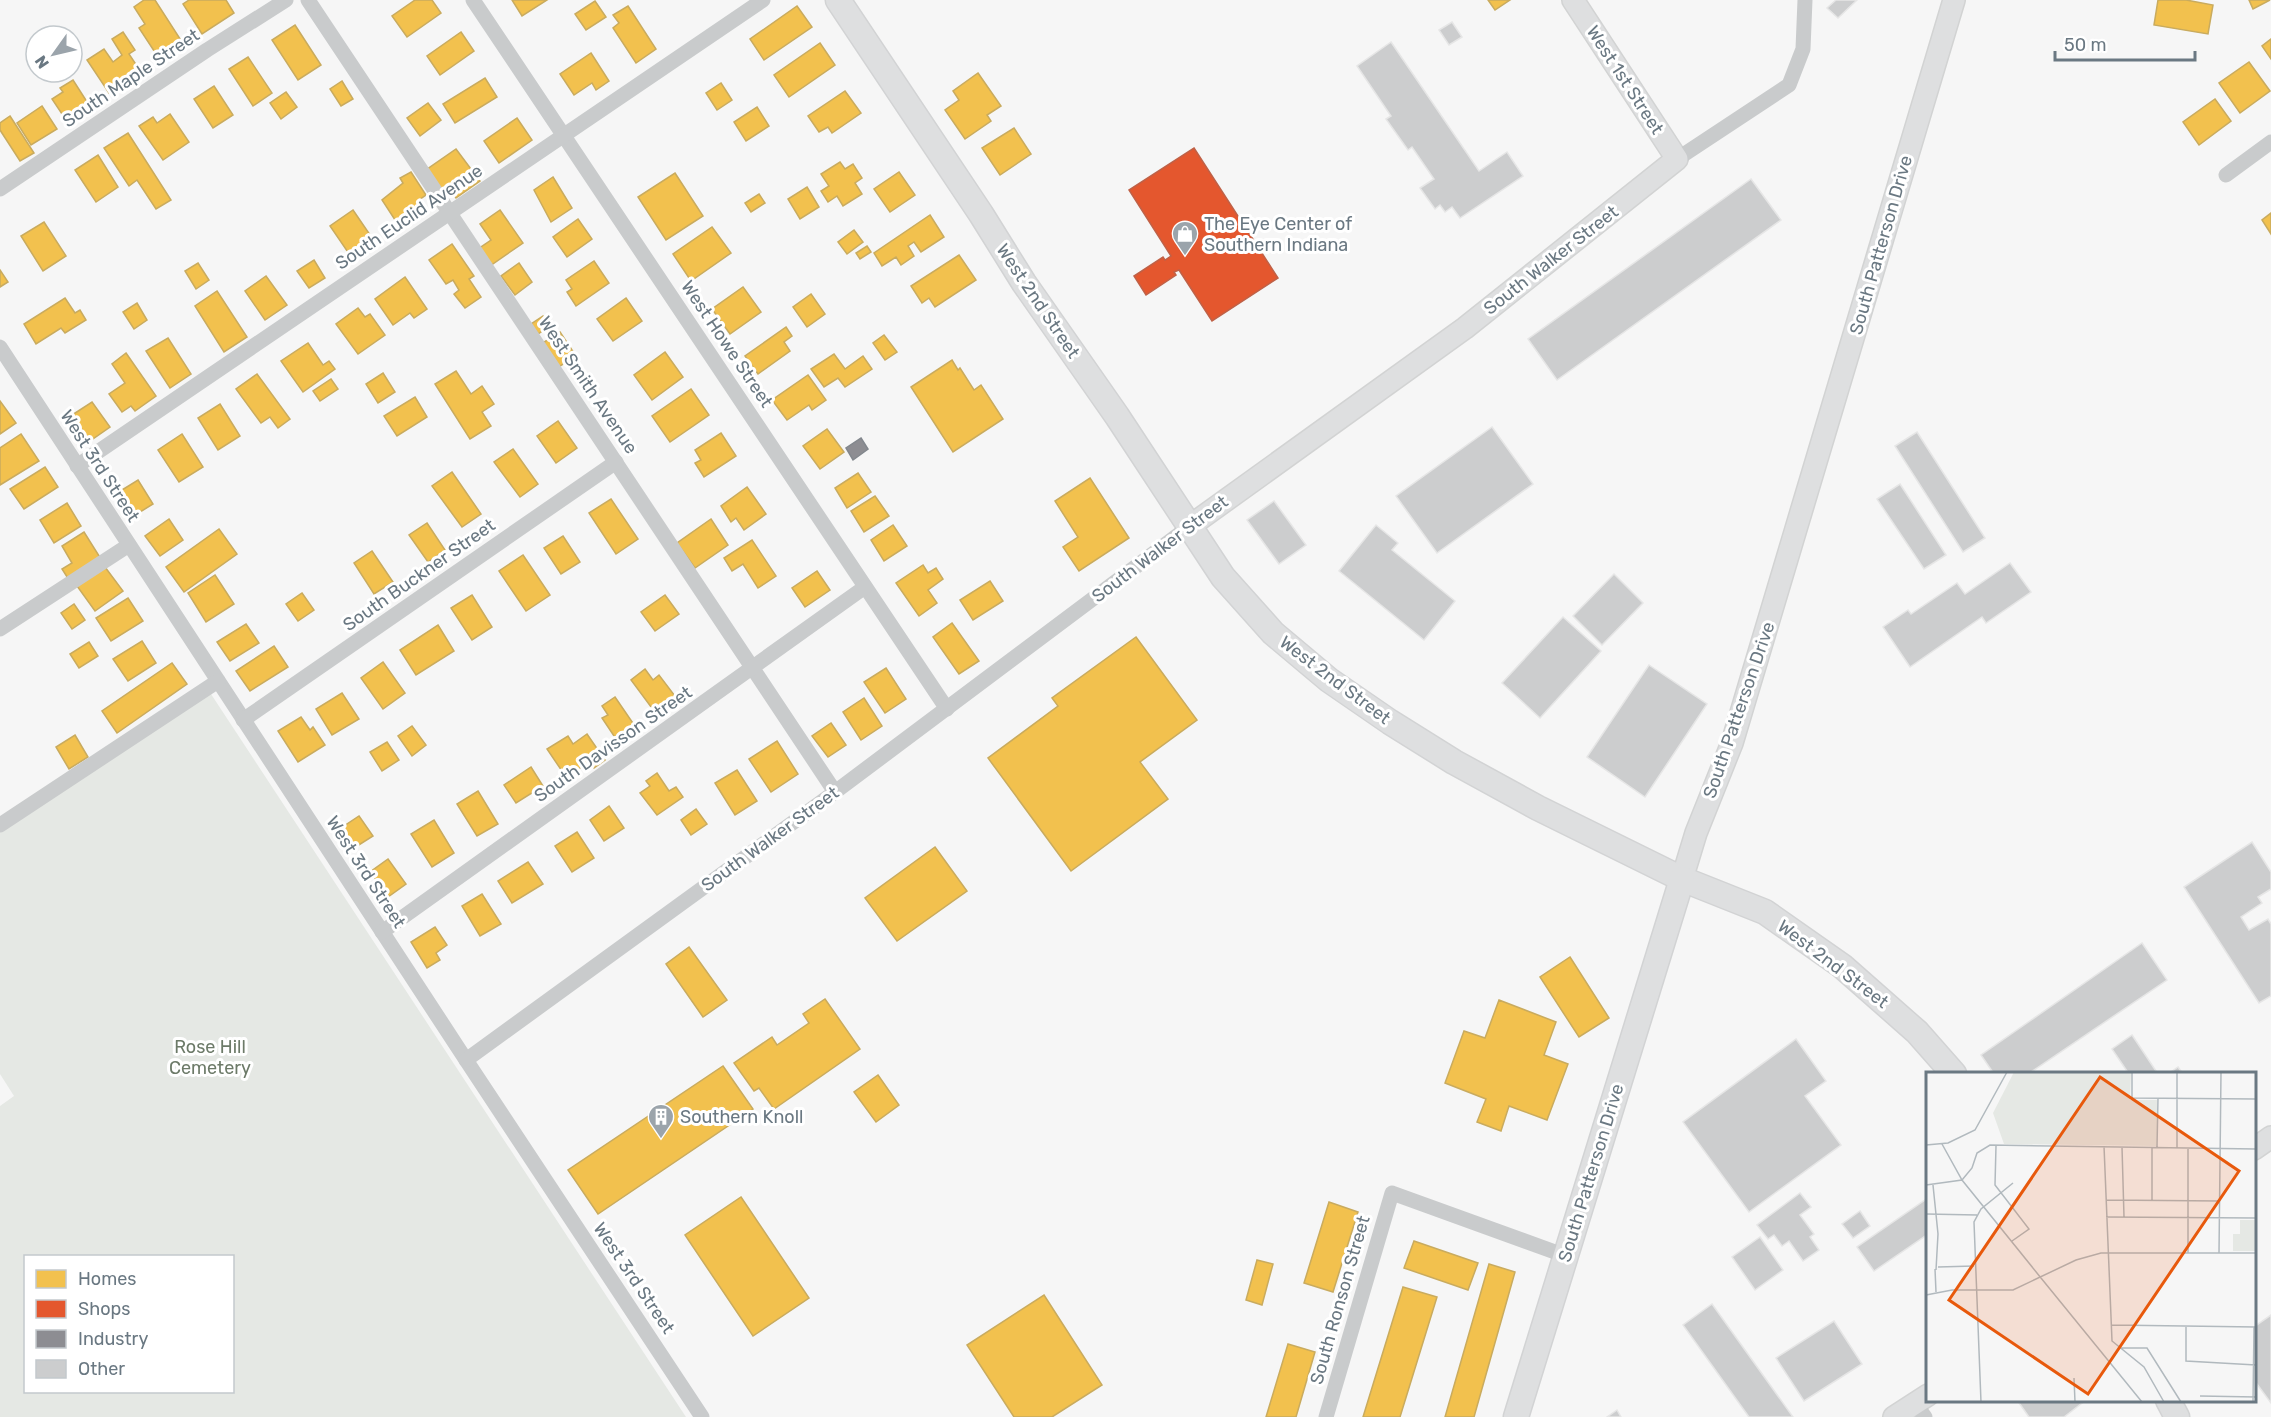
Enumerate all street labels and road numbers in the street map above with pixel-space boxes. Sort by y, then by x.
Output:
street label: West 1st Street [1582,22,1668,138]
street label: South Maple Street [58,24,204,132]
street label: South Patterson Drive [1845,153,1917,337]
street label: South Euclid Avenue [331,160,487,274]
street label: South Walker Street [1479,201,1623,319]
street label: West 2nd Street [992,240,1084,362]
street label: West Howe Street [676,276,778,412]
street label: West Smith Avenue [534,312,642,458]
street label: West 3rd Street [56,406,144,526]
street label: South Walker Street [1088,491,1232,607]
street label: South Buckner Street [339,514,499,636]
street label: South Patterson Drive [1698,619,1780,801]
street label: West 2nd Street [1275,631,1395,729]
street label: South Davisson Street [530,681,696,807]
street label: South Walker Street [697,782,843,896]
street label: West 3rd Street [322,812,410,932]
street label: West 2nd Street [1773,915,1893,1013]
street label: South Patterson Drive [1553,1081,1629,1265]
street label: South Ronson Street [1305,1213,1375,1387]
street label: West 3rd Street [589,1218,679,1338]

